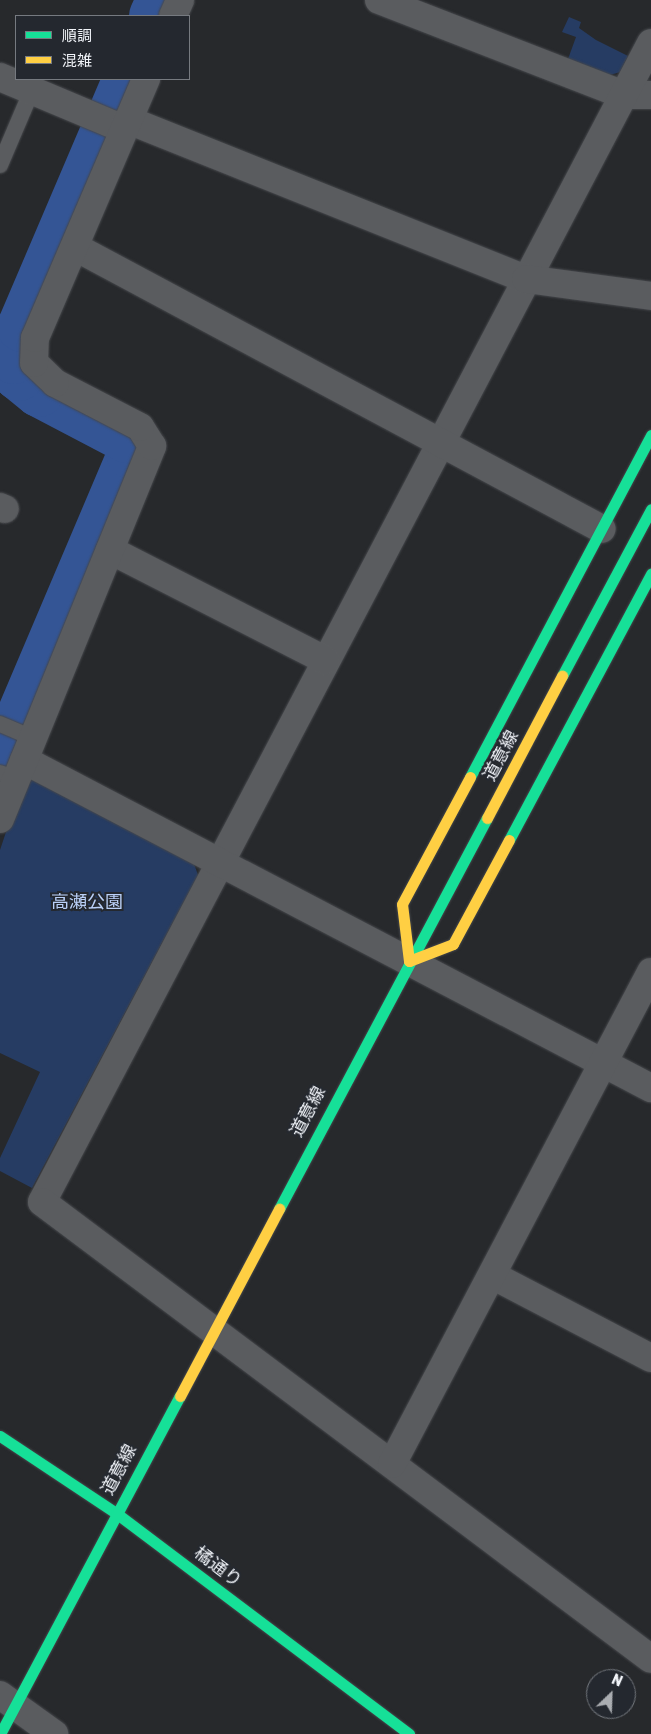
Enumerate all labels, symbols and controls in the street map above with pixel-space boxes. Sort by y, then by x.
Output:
legend [15,15,190,80]
text: 順調 [62,27,92,45]
text: 混雑 [62,52,92,70]
street label: 道意線 [479,727,523,785]
park label: 高瀬公園 [51,891,123,913]
street label: 道意線 [286,1083,330,1141]
street label: 道意線 [97,1441,141,1499]
street label: 橘通り [190,1542,246,1592]
north arrow [586,1669,636,1719]
text: N [609,1671,625,1691]

